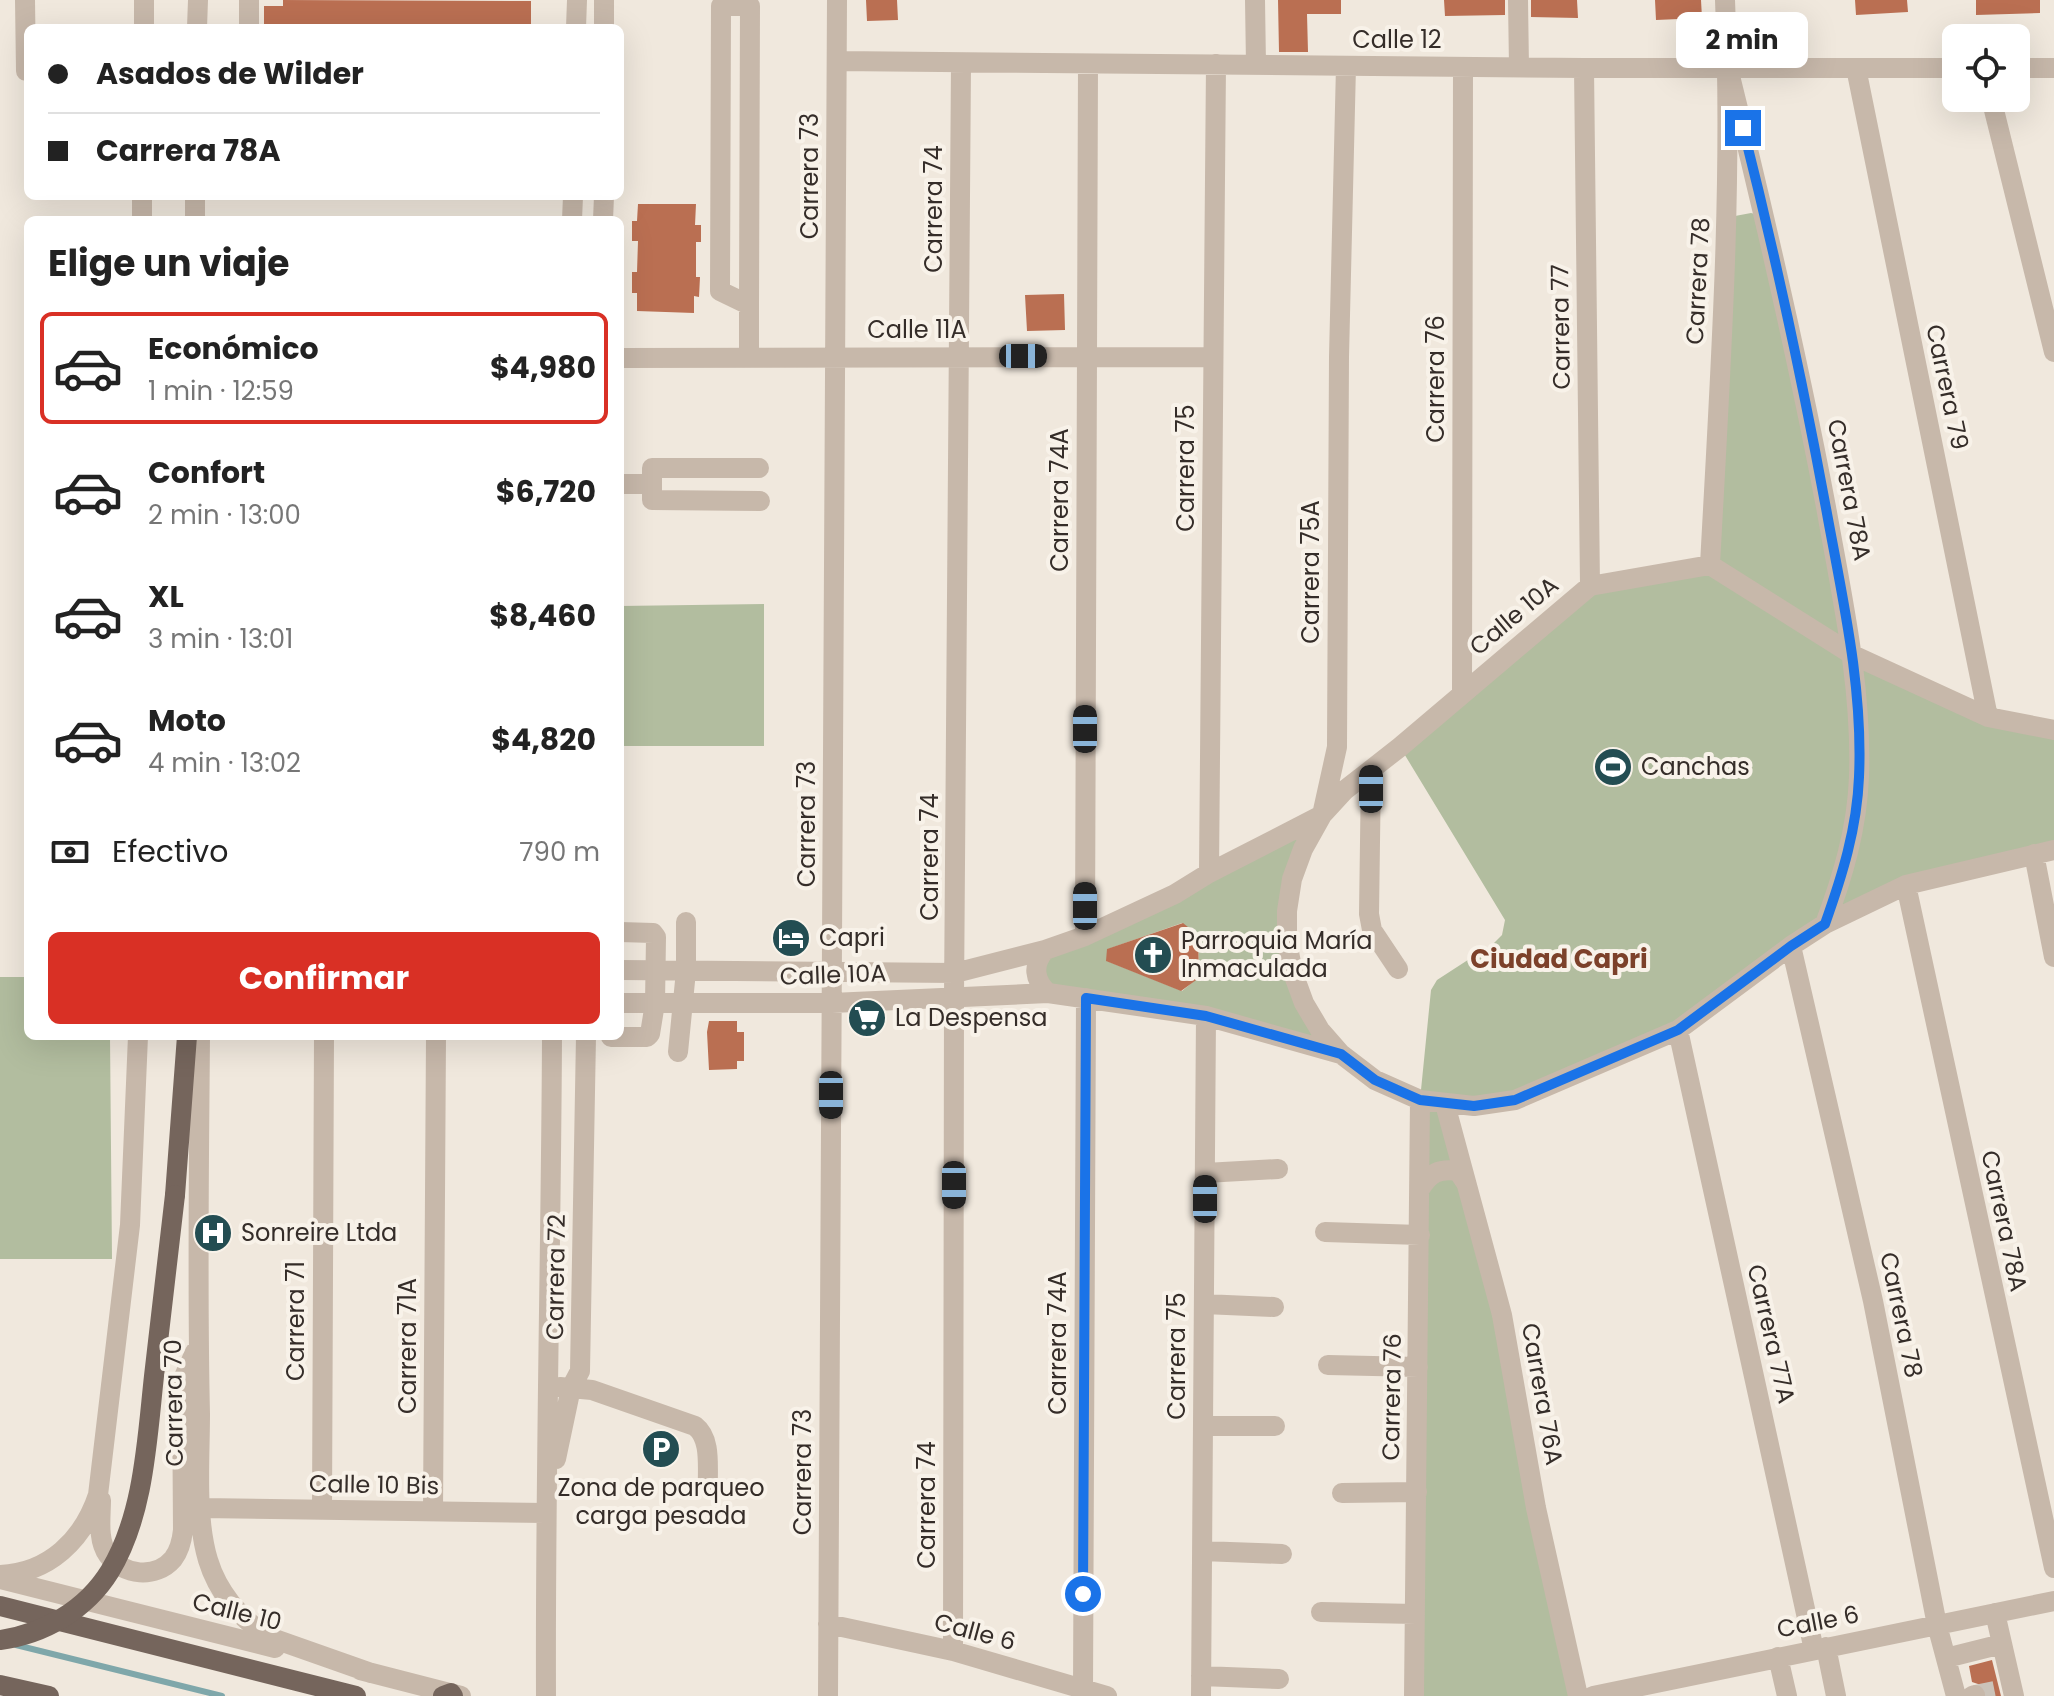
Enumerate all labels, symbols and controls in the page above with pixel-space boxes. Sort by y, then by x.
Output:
callout: 2 min [1677,12,1809,68]
text: 2 min [1705,22,1779,58]
street label: Calle 12 [1352,23,1442,56]
map controls [1942,24,2030,112]
button: locate [1942,24,2030,112]
text: Asados de Wilder [96,52,364,95]
route end [1725,110,1761,146]
street label: Carrera 73 [793,113,826,239]
text: Carrera 78A [96,129,281,172]
street label: Carrera 74 [917,145,950,273]
street label: Carrera 78 [1678,217,1717,345]
text: Elige un viaje [48,238,290,289]
street label: Carrera 77 [1543,264,1578,390]
street label: Calle 11A [867,313,967,346]
street label: Carrera 76 [1419,315,1452,443]
street label: Carrera 79 [1918,321,1977,453]
text: Económico [148,327,319,370]
icon: car [52,332,124,404]
car [999,344,1047,368]
text: $4,980 [490,346,596,389]
text: 1 min · 12:59 [148,373,294,409]
street label: Carrera 75 [1169,404,1202,532]
street label: Carrera 78A [1820,416,1879,564]
street label: Carrera 74A [1043,428,1076,572]
text: Confort [148,451,265,494]
icon: car [52,456,124,528]
text: $6,720 [496,470,596,513]
text: 2 min · 13:00 [148,497,301,533]
street label: Carrera 75A [1294,500,1327,644]
street label: Calle 10A [1462,569,1565,663]
text: XL [148,575,184,618]
icon: car [52,580,124,652]
text: $8,460 [489,594,596,637]
text: 3 min · 13:01 [148,621,293,657]
text: Moto [148,699,226,742]
icon: car [52,704,124,776]
car [1073,705,1097,753]
text: $4,820 [491,718,596,761]
text: 4 min · 13:02 [148,745,301,781]
sports icon: Canchas [1592,746,1634,788]
place label: Canchas [1641,750,1750,783]
street label: Carrera 73 [790,761,823,887]
car [1359,765,1383,813]
street label: Carrera 74 [913,793,946,921]
icon: cash [48,830,92,874]
text: Efectivo [112,830,228,873]
text: 790 m [519,834,600,870]
car [1073,882,1097,930]
hotel icon: Capri [770,917,812,959]
place label: Capri [819,921,885,954]
place label: Parroquia María Inmaculada [1181,924,1372,985]
button: Confirmar [48,932,600,1024]
church icon: Parroquia María Inmaculada [1132,934,1174,976]
district label: Ciudad Capri [1470,941,1648,977]
street label: Calle 10A [779,956,887,993]
supermarket icon: La Despensa [846,997,888,1039]
place label: La Despensa [895,1001,1048,1034]
car [819,1071,843,1119]
street label: Carrera 78A [1973,1147,2036,1295]
car [942,1161,966,1209]
car [1193,1175,1217,1223]
hospital icon: Sonreire Ltda [192,1212,234,1254]
street label: Carrera 72 [538,1214,573,1340]
place label: Sonreire Ltda [241,1216,397,1249]
street label: Carrera 78 [1872,1249,1931,1381]
street label: Carrera 71 [279,1261,312,1381]
street label: Carrera 77A [1739,1261,1803,1407]
street label: Carrera 74A [1041,1271,1074,1415]
street label: Carrera 71A [391,1278,424,1414]
street label: Carrera 75 [1160,1292,1193,1420]
street label: Carrera 76A [1514,1320,1571,1468]
street label: Carrera 76 [1374,1333,1409,1461]
street label: Carrera 70 [156,1339,191,1467]
street label: Carrera 73 [786,1409,819,1535]
parking icon: Zona de parqueo carga pesada [640,1428,682,1470]
street label: Carrera 74 [910,1441,943,1569]
street label: Calle 10 Bis [309,1467,439,1502]
place label: Zona de parqueo carga pesada [557,1471,765,1532]
route start [1065,1576,1101,1612]
street label: Calle 10 [189,1585,285,1638]
street label: Calle 6 [1774,1597,1862,1646]
street label: Calle 6 [931,1605,1020,1658]

